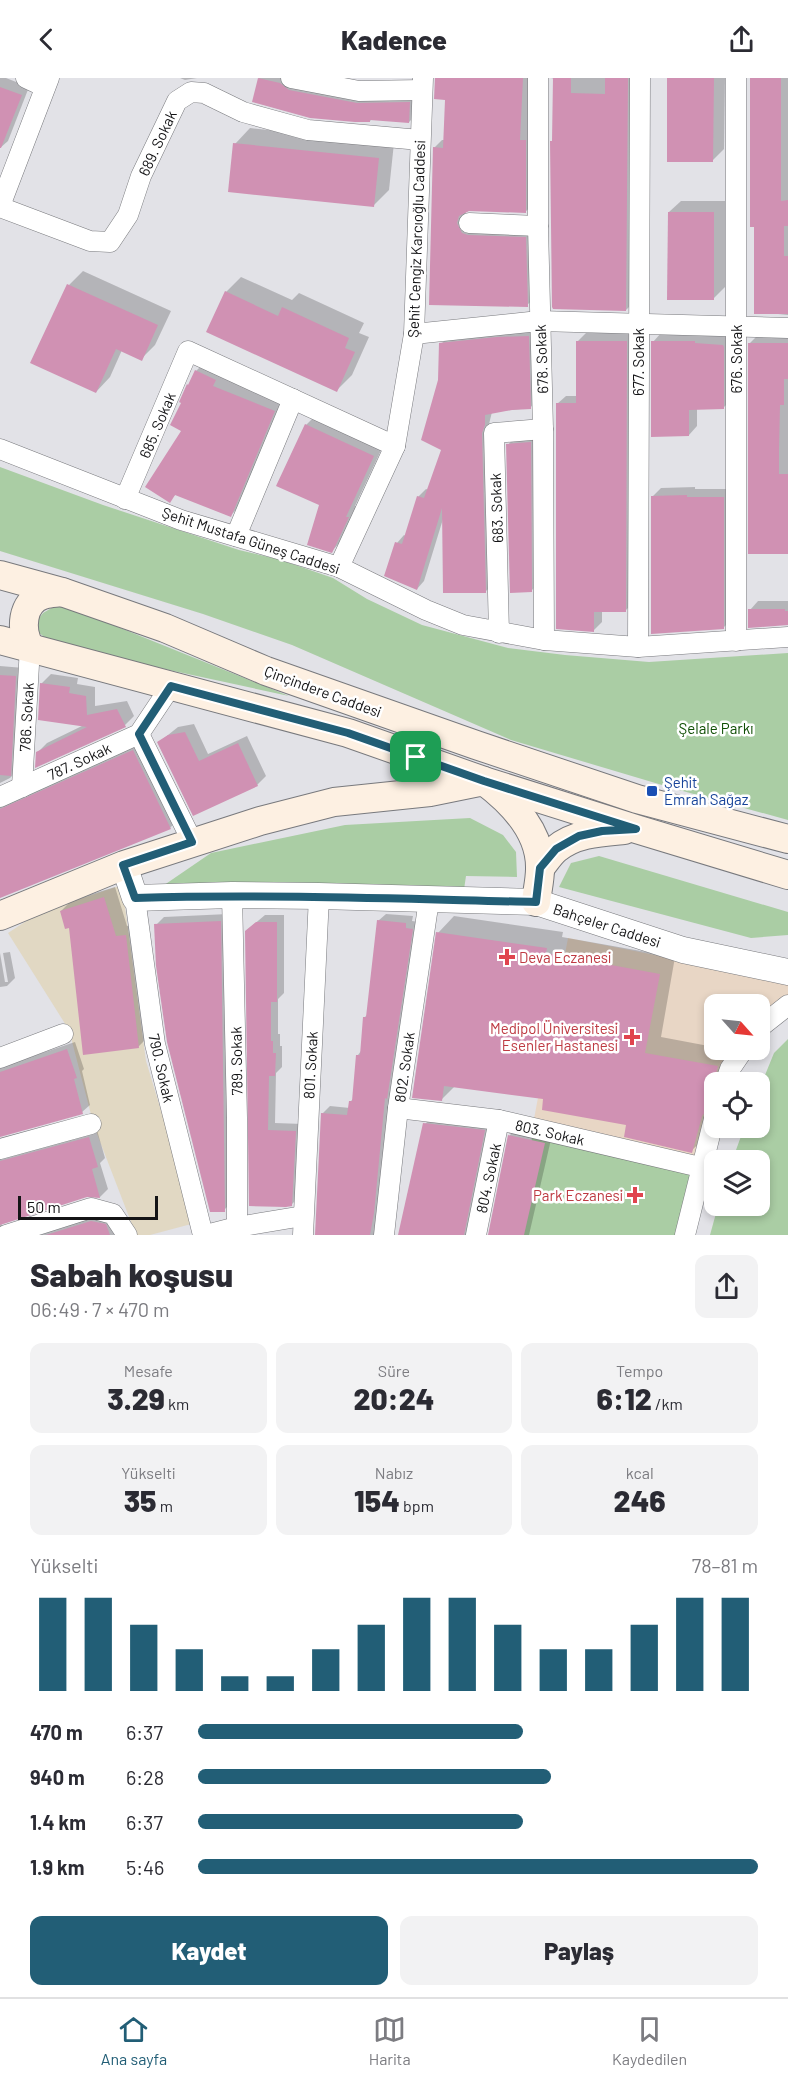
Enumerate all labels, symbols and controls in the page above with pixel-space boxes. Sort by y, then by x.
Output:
icon: back [30,23,63,56]
text: Kadence [341,23,447,55]
icon: share [725,23,758,56]
street label: 689. Sokak [134,107,180,179]
street label: Şehit Cengiz Karcıoğlu Caddesi [404,140,428,338]
street label: 678. Sokak [531,324,551,394]
street label: 676. Sokak [727,324,745,394]
street label: 677. Sokak [629,328,647,396]
street label: 685. Sokak [135,389,179,461]
street label: 683. Sokak [486,472,506,543]
street label: Şehit Mustafa Güneş Caddesi [160,503,342,577]
street label: Çinçindere Caddesi [262,661,384,721]
street label: 786. Sokak [15,681,37,752]
park label: Şelale Parkı [679,719,753,737]
pin [390,731,441,782]
street label: 787. Sokak [44,738,114,784]
icon: arrive [399,740,432,773]
place label: Şehit Emrah Sağaz [664,773,749,808]
marker: Şehit Emrah Sağaz [645,784,659,798]
street label: Bahçeler Caddesi [551,899,663,951]
place label: Deva Eczanesi [519,948,611,966]
marker: Deva Eczanesi [500,950,514,964]
north arrow [704,994,770,1060]
map controls [704,994,770,1216]
place label: Medipol Üniversitesi Esenler Hastanesi [490,1019,618,1054]
street label: 789. Sokak [226,1026,246,1096]
marker: Medipol Üniversitesi Esenler Hastanesi [623,1028,641,1046]
street label: 801. Sokak [299,1030,321,1099]
street label: 802. Sokak [390,1030,418,1103]
street label: 790. Sokak [145,1032,179,1105]
button: locate [704,1072,770,1138]
street label: 803. Sokak [514,1115,587,1149]
street label: 804. Sokak [472,1141,504,1215]
button: layers [704,1150,770,1216]
place label: Park Eczanesi [533,1186,623,1204]
marker: Park Eczanesi [628,1188,642,1202]
scale bar [18,1193,158,1220]
text: 50 m [27,1197,61,1216]
text: Sabah koşusu [30,1254,233,1294]
button: share [695,1255,758,1318]
text: 06:49 · 7 × 470 m [30,1297,170,1321]
text: Mesafe [124,1361,173,1380]
text: Süre [378,1361,410,1380]
text: Tempo [616,1361,663,1380]
text: 3.29 [107,1380,165,1416]
text: 20:24 [353,1380,435,1416]
text: 6:12 [597,1380,652,1416]
text: km [165,1394,189,1413]
text: /km [652,1394,683,1413]
text: Yükselti [121,1463,175,1482]
text: Nabız [375,1463,413,1482]
text: kcal [626,1463,654,1482]
text: 35 [124,1482,157,1518]
text: 154 [354,1482,400,1518]
text: 246 [614,1482,666,1518]
text: m [157,1496,173,1515]
text: bpm [400,1496,434,1515]
text: Yükselti [30,1553,98,1577]
text: 78–81 m [692,1553,758,1577]
text: 470 m [30,1720,83,1744]
text: 6:37 [126,1720,163,1744]
text: 940 m [30,1765,85,1789]
text: 6:28 [126,1765,164,1789]
text: 1.4 km [30,1810,86,1834]
text: 6:37 [126,1810,163,1834]
text: 1.9 km [30,1855,84,1879]
text: 5:46 [126,1855,164,1879]
button: Kaydet [30,1916,388,1985]
button: Paylaş [400,1916,758,1985]
tab: Ana sayfa [101,2013,167,2068]
tab: Harita [369,2013,411,2068]
tab: Kaydedilen [612,2013,687,2068]

